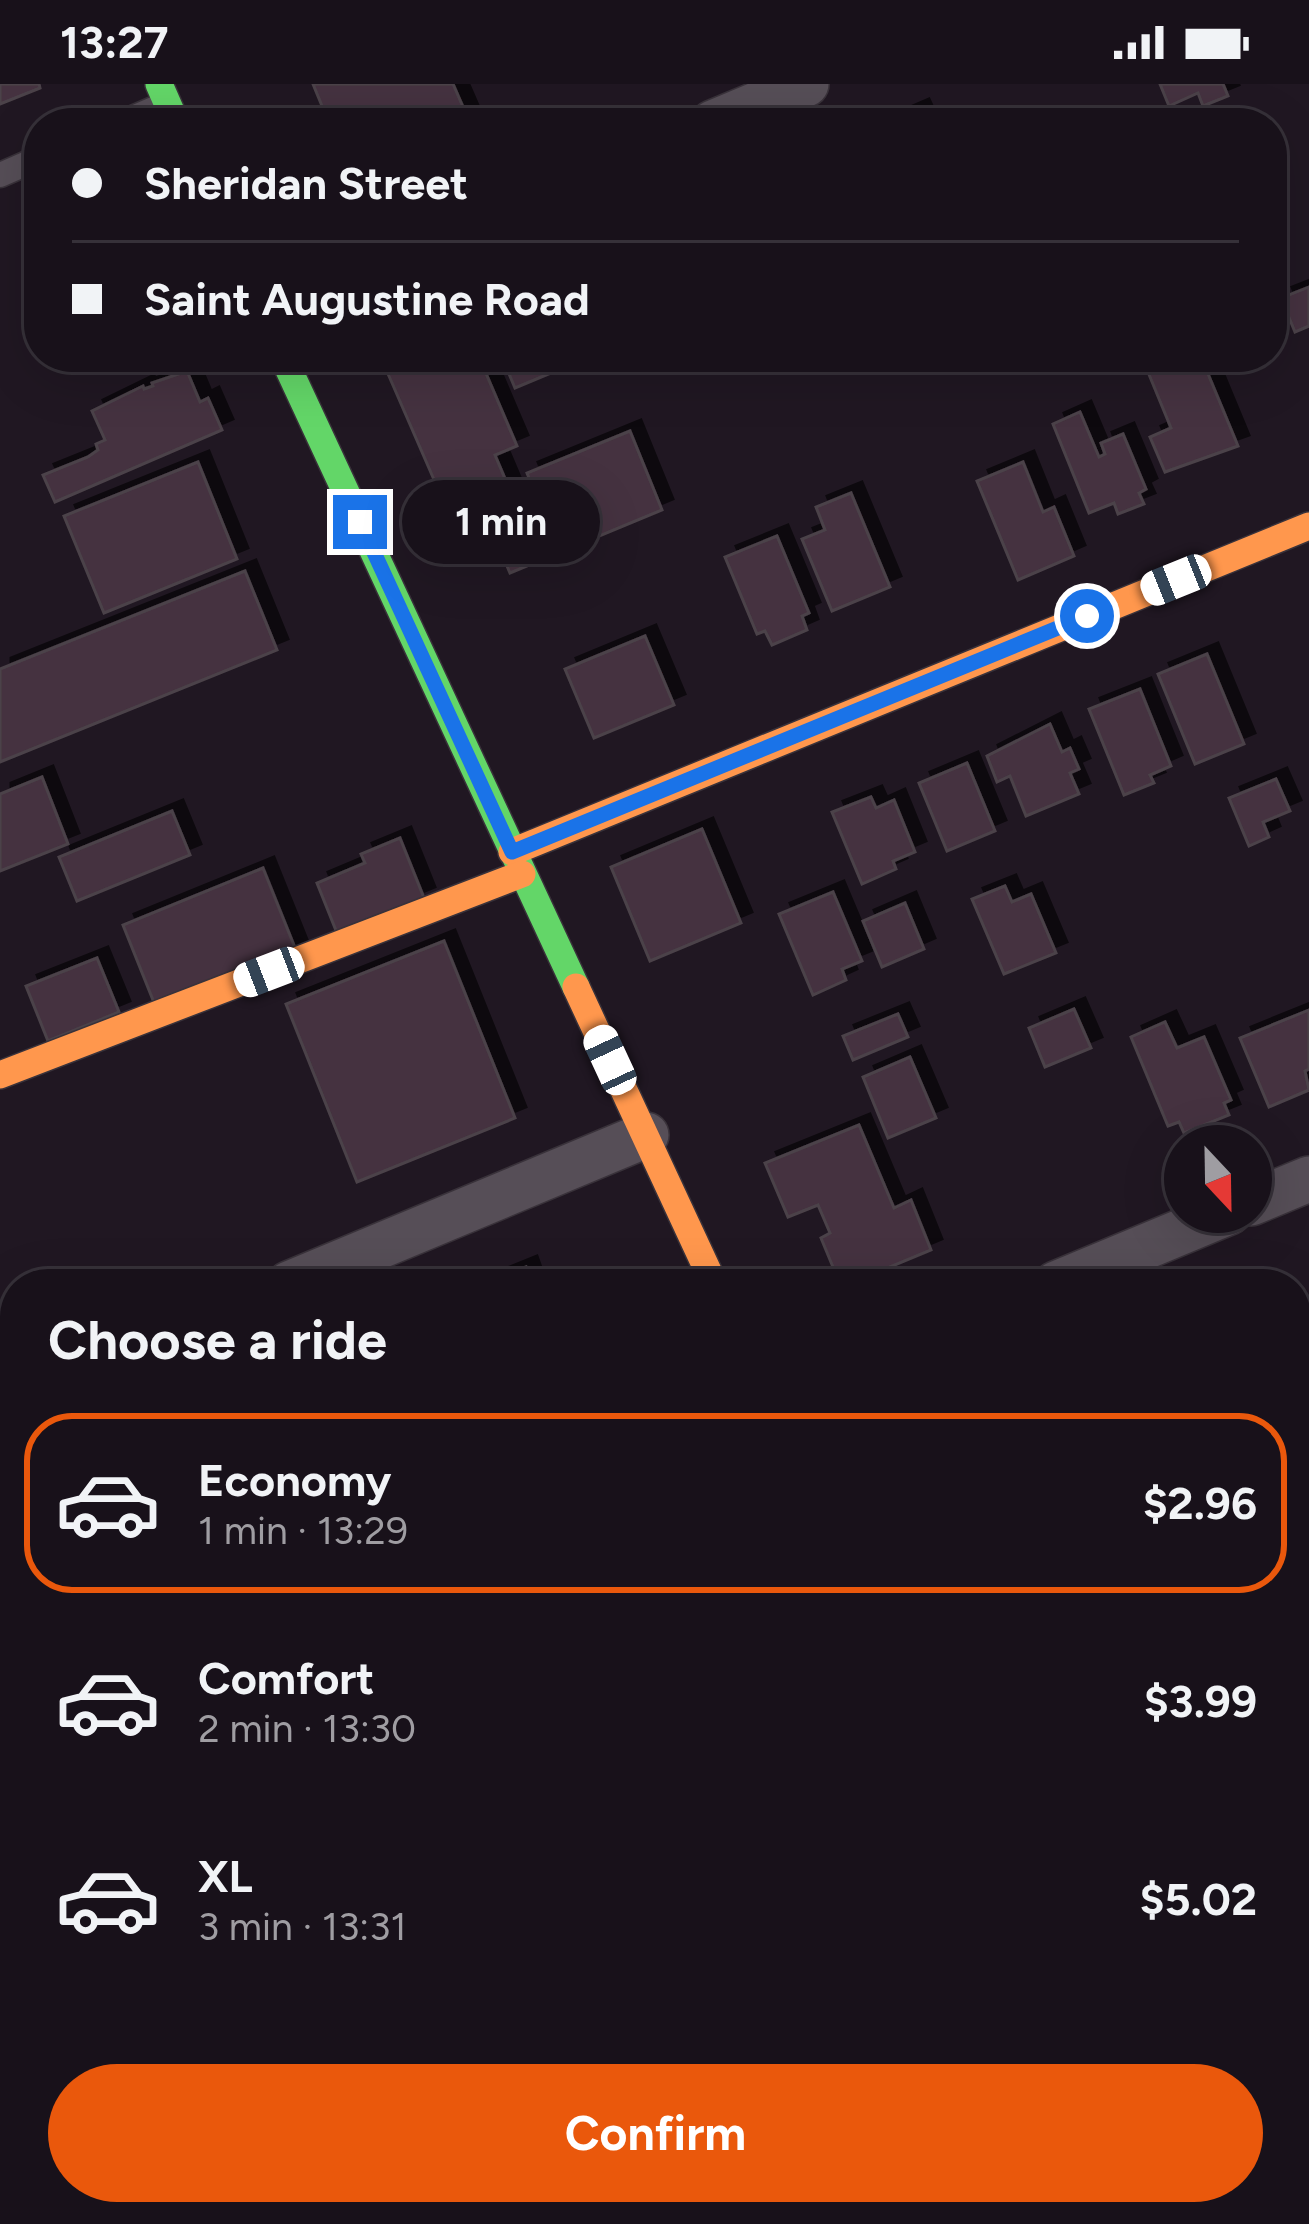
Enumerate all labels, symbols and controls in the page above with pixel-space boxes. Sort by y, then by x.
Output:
text: 13:27 [60,15,169,69]
text: Sheridan Street [144,156,468,210]
text: Saint Augustine Road [144,272,590,326]
callout: 1 min [402,480,600,564]
route end [333,495,387,549]
text: 1 min [455,498,547,545]
car [1136,550,1216,610]
route start [1060,589,1114,643]
car [229,942,309,1002]
car [578,1020,642,1100]
north arrow [1164,1125,1272,1233]
map controls [1164,1125,1272,1233]
text: Choose a ride [48,1308,387,1373]
icon: car [54,1449,162,1557]
text: Economy [198,1453,391,1507]
text: $2.96 [1143,1476,1257,1530]
text: 1 min · 13:29 [198,1507,408,1554]
icon: car [54,1647,162,1755]
text: Comfort [198,1651,374,1705]
text: $3.99 [1144,1674,1257,1728]
text: 2 min · 13:30 [198,1705,416,1752]
icon: car [54,1845,162,1953]
text: XL [198,1849,253,1903]
text: $5.02 [1140,1872,1257,1926]
text: 3 min · 13:31 [198,1903,407,1950]
button: Confirm [48,2064,1263,2202]

